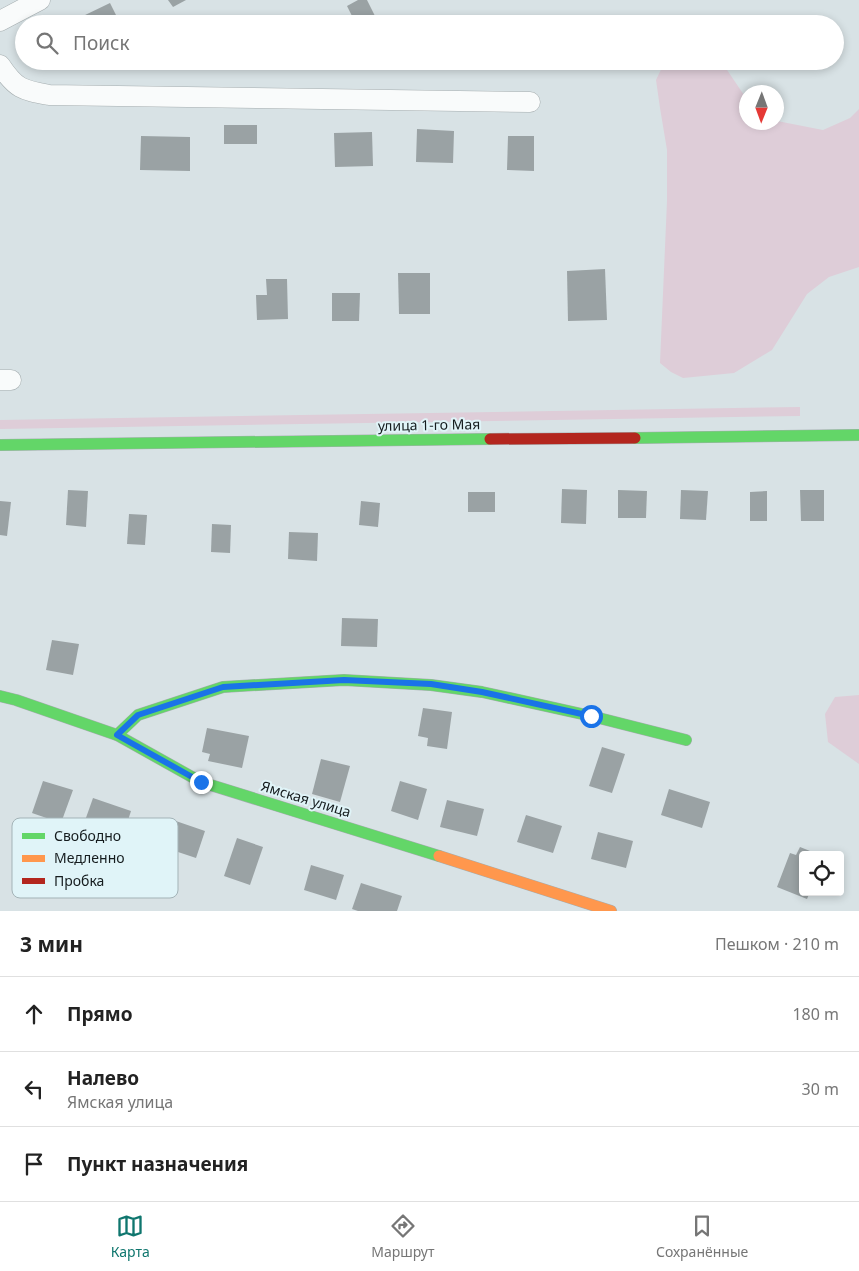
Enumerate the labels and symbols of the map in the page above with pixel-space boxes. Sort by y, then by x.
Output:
north arrow [739,85,784,130]
street label: улица 1-го Мая [378,414,480,435]
route start [580,705,603,728]
route end [190,771,213,794]
street label: Ямская улица [259,776,353,821]
legend [12,818,178,898]
text: Свободно [54,826,121,845]
text: Медленно [54,848,125,867]
text: Пробка [54,871,104,890]

